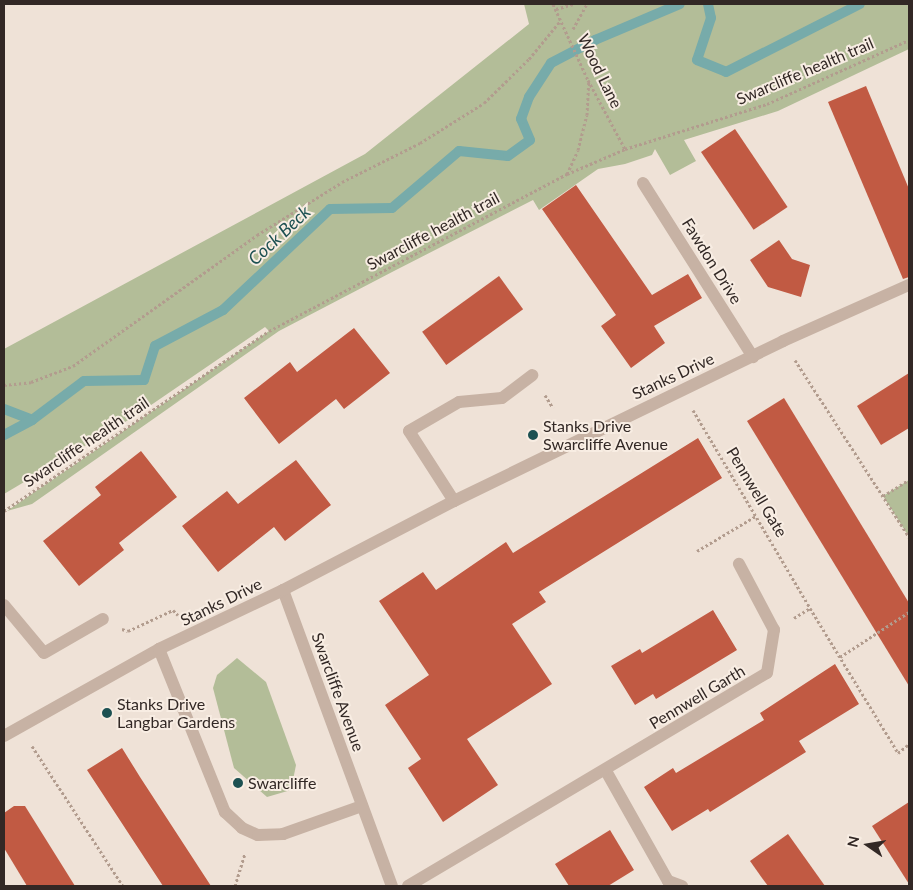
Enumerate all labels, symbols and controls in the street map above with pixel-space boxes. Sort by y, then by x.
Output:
street label: Wood Lane [574,31,626,111]
street label: Swarcliffe health trail [733,33,877,109]
street label: Swarcliffe health trail [363,188,503,274]
water label: Cock Beck [243,201,315,269]
street label: Fawdon Drive [678,215,746,307]
street label: Stanks Drive [629,349,717,403]
street label: Swarcliffe health trail [20,393,152,491]
place label: Stanks Drive Swarcliffe Avenue [543,416,668,454]
marker: Stanks Drive Swarcliffe Avenue [527,429,539,441]
street label: Pennwell Gate [723,443,791,541]
street label: Stanks Drive [177,574,265,630]
street label: Swarcliffe Avenue [308,630,368,754]
street label: Pennwell Garth [646,661,748,733]
place label: Stanks Drive Langbar Gardens [117,694,236,732]
marker: Stanks Drive Langbar Gardens [101,707,113,719]
place label: Swarcliffe [248,773,316,793]
marker: Swarcliffe [232,777,244,789]
north arrow [843,820,893,870]
text: N [843,834,862,849]

